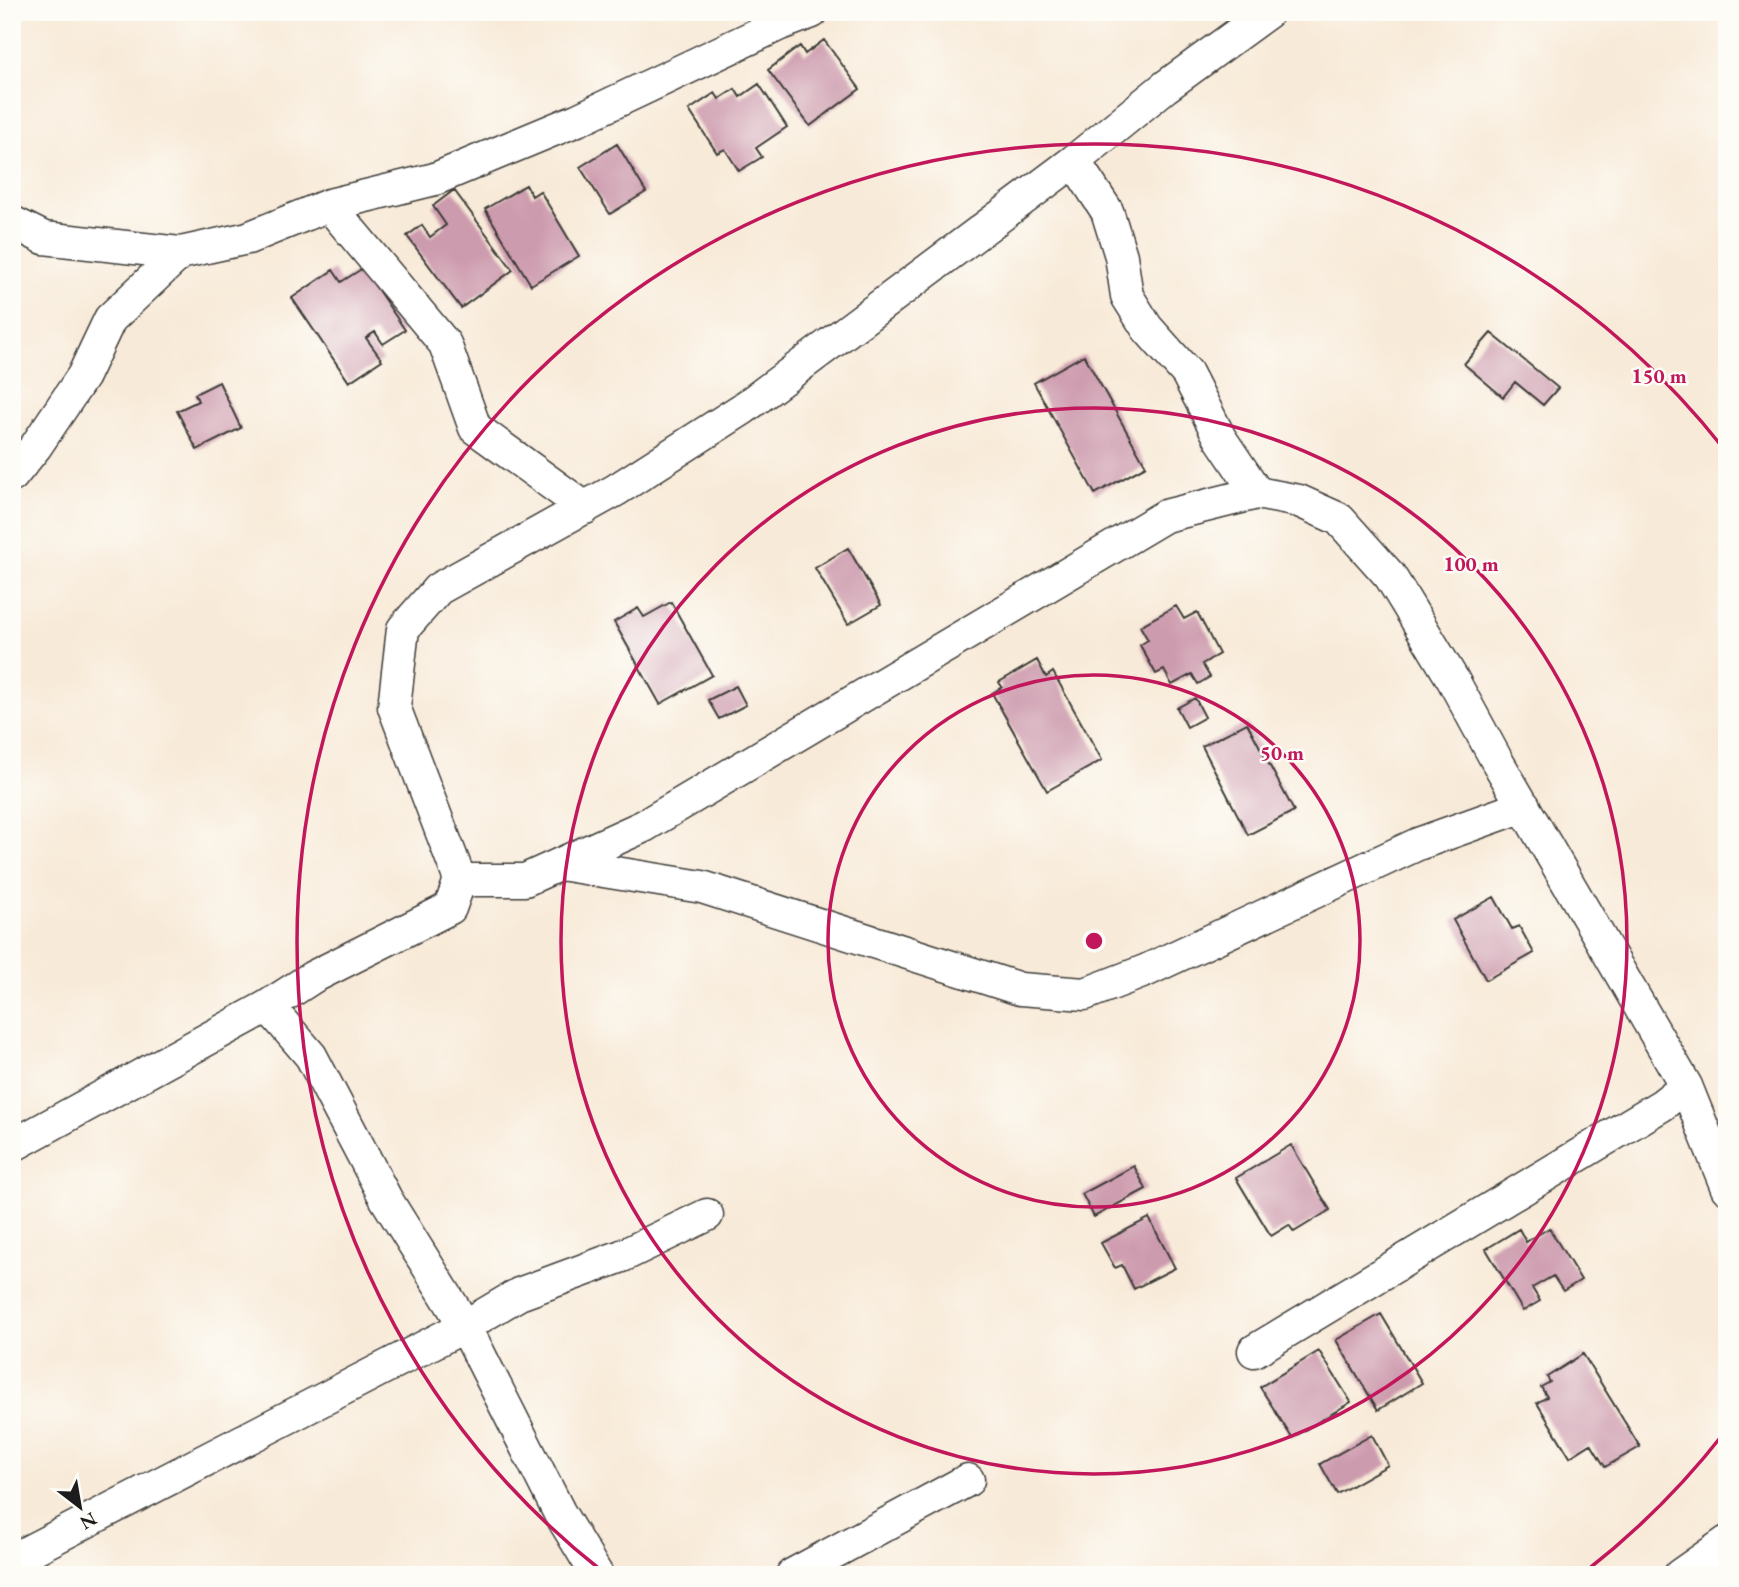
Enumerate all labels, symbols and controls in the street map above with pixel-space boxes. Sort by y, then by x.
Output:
text: 150 m [1631,362,1687,389]
text: 100 m [1443,550,1499,577]
text: 50 m [1260,739,1304,766]
centre of rings [1082,929,1106,953]
north arrow [46,1472,116,1542]
text: N [75,1506,102,1536]

